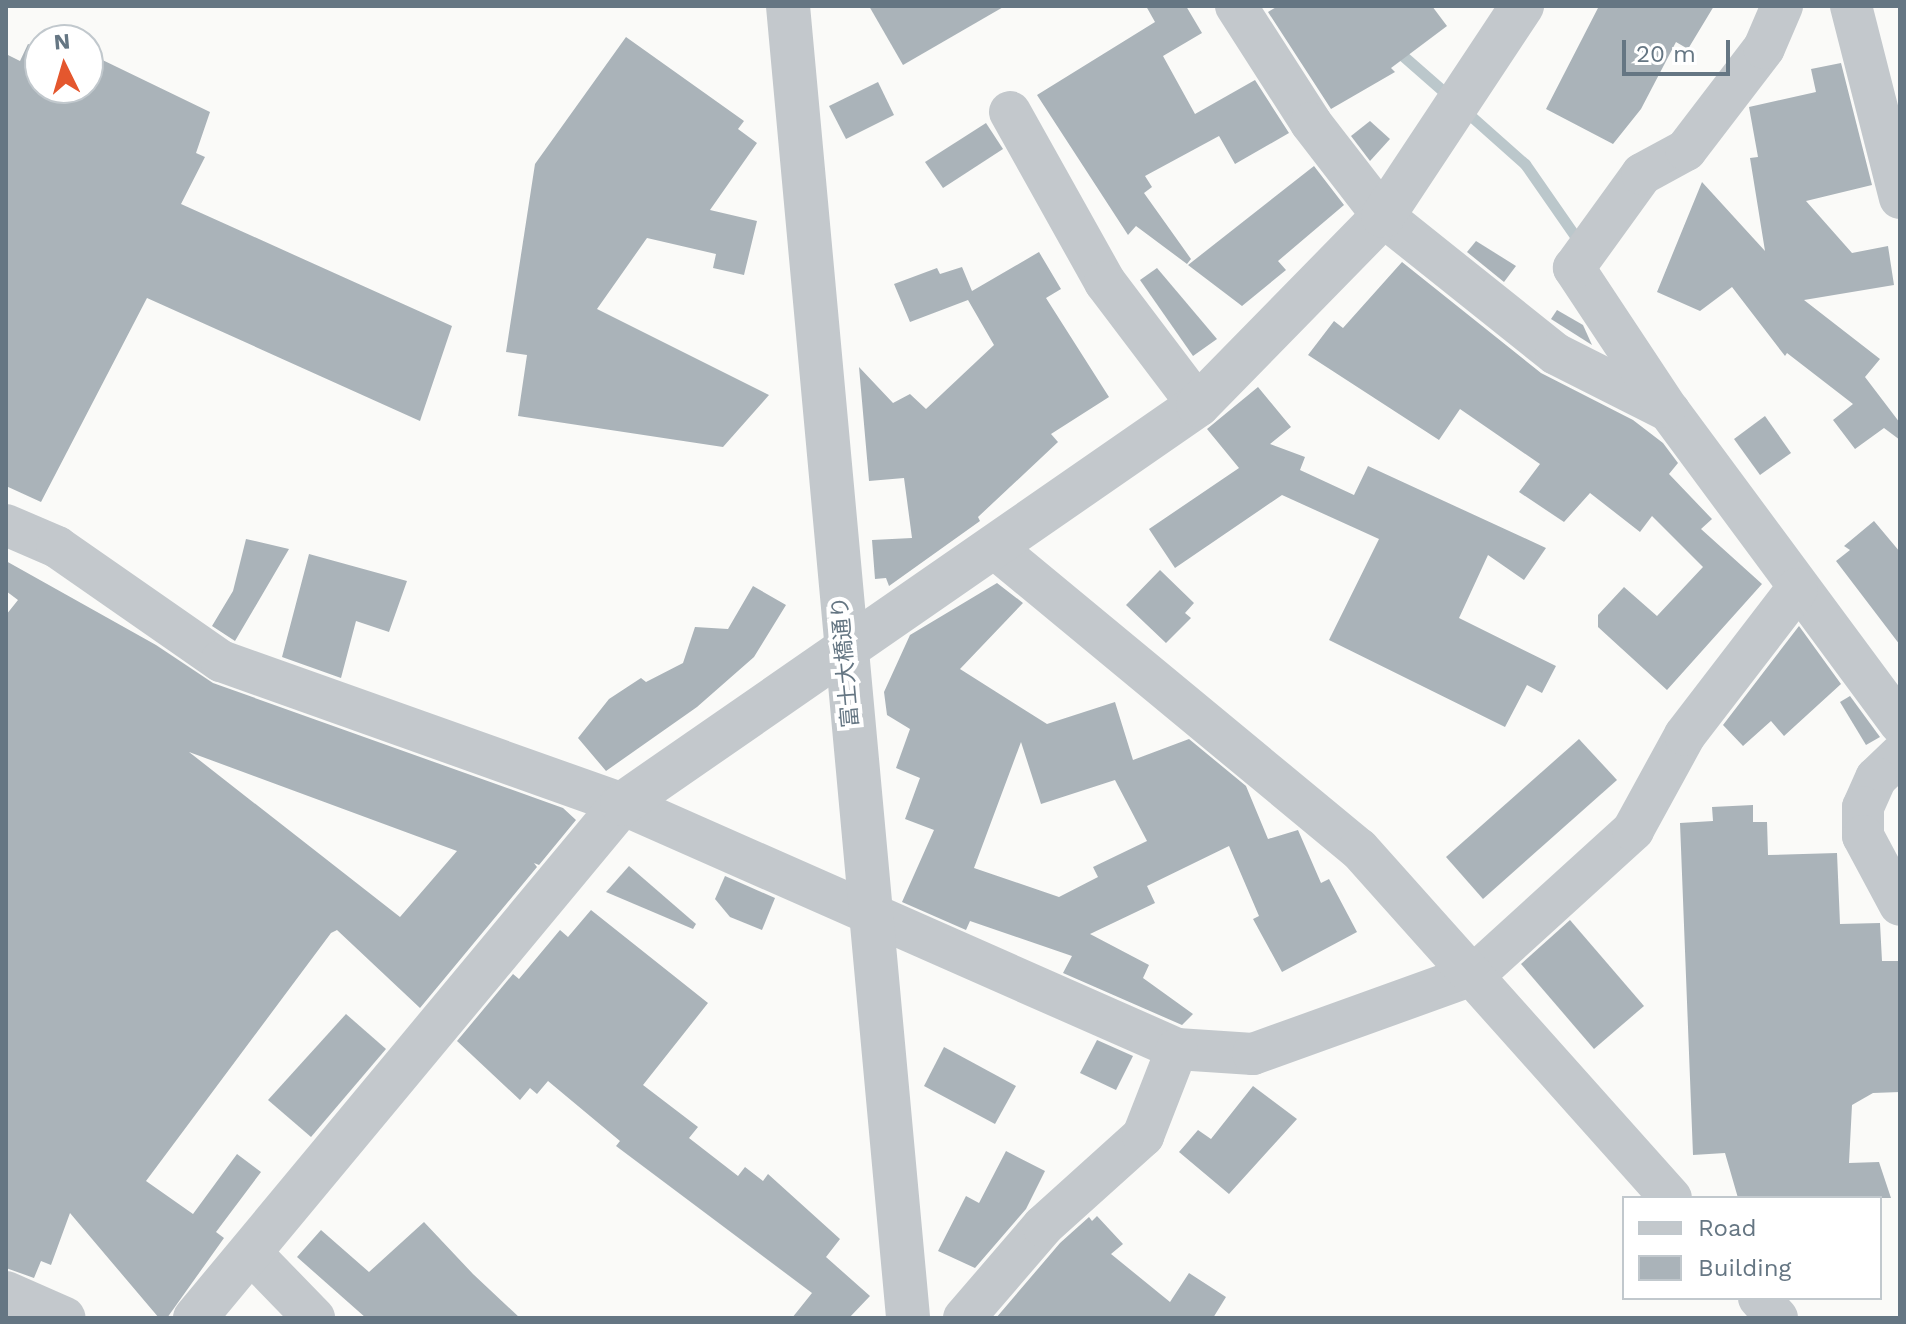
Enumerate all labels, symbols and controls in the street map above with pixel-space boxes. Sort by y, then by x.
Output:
north arrow [24,24,104,104]
scale bar [1626,24,1734,74]
text: N [53,28,71,55]
text: 20 m [1636,40,1696,68]
street label: 富士大橋通り [826,595,864,729]
legend [1622,1196,1882,1300]
text: Road [1698,1214,1757,1242]
text: Building [1698,1254,1791,1282]

